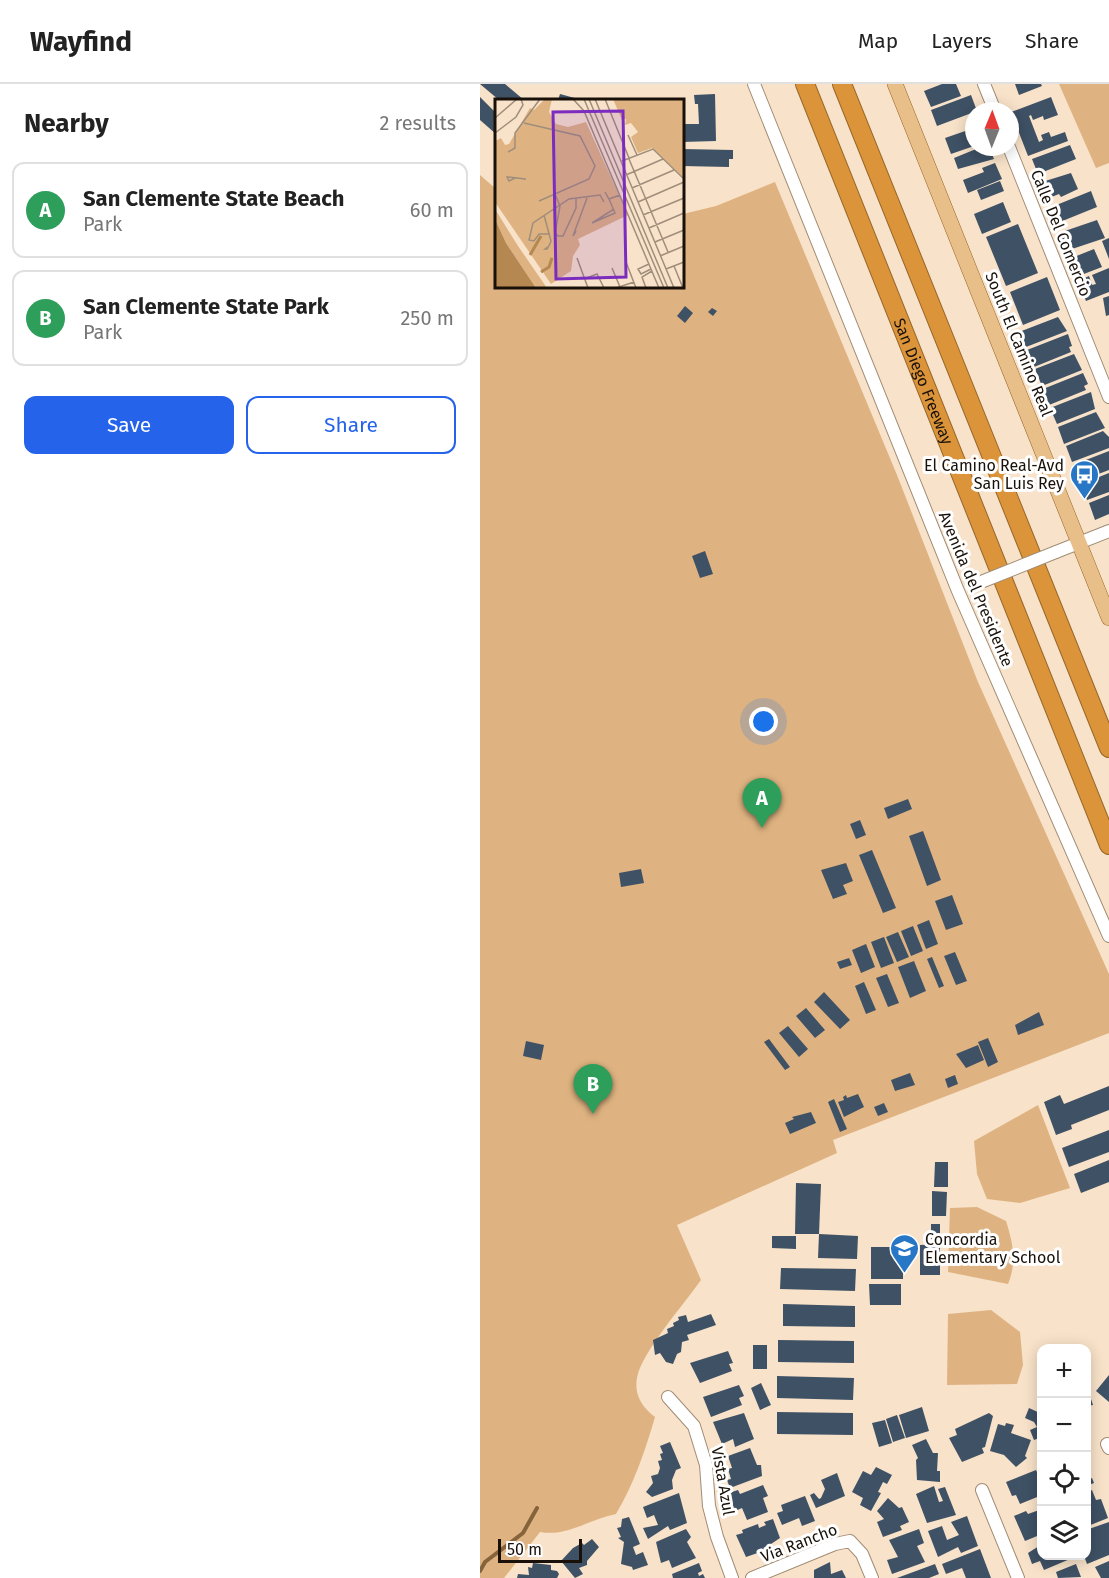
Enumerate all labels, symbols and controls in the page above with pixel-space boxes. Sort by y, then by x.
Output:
text: Wayfind [30,25,132,58]
text: Map [858,28,898,54]
text: Layers [931,28,992,54]
text: Share [1025,28,1079,54]
inset map [495,99,684,288]
north arrow [965,102,1019,156]
text: Nearby [24,108,109,139]
text: 2 results [379,111,456,135]
street label: Calle Del Comercio [1027,167,1095,299]
text: San Clemente State Beach [83,185,345,212]
text: A [40,198,51,222]
text: 60 m [410,198,454,222]
text: Park [83,212,122,236]
street label: South El Camino Real [981,269,1057,419]
text: San Clemente State Park [83,293,329,320]
text: B [39,306,52,330]
text: 250 m [400,306,454,330]
street label: San Diego Freeway [890,315,958,447]
text: Park [83,320,122,344]
button: Save [24,396,234,454]
button: Share [246,396,456,454]
place label: El Camino Real-Avd San Luis Rey [924,456,1064,493]
bus stop icon: El Camino Real-Avd San Luis Rey [1069,458,1101,500]
street label: Avenida del Presidente [935,509,1017,669]
your location [749,707,778,736]
pin: A [742,778,782,828]
pin: B [574,1064,612,1114]
place label: Concordia Elementary School [925,1230,1061,1267]
school or university icon: Concordia Elementary School [888,1232,920,1274]
map controls [1037,1344,1091,1560]
button: + [1037,1344,1091,1398]
button: − [1037,1398,1091,1452]
street label: Vista Azul [708,1445,738,1517]
button: locate [1037,1452,1091,1506]
button: layers [1037,1506,1091,1560]
street label: Via Rancho [758,1520,840,1566]
scale bar [498,1536,582,1564]
text: 50 m [507,1540,542,1559]

